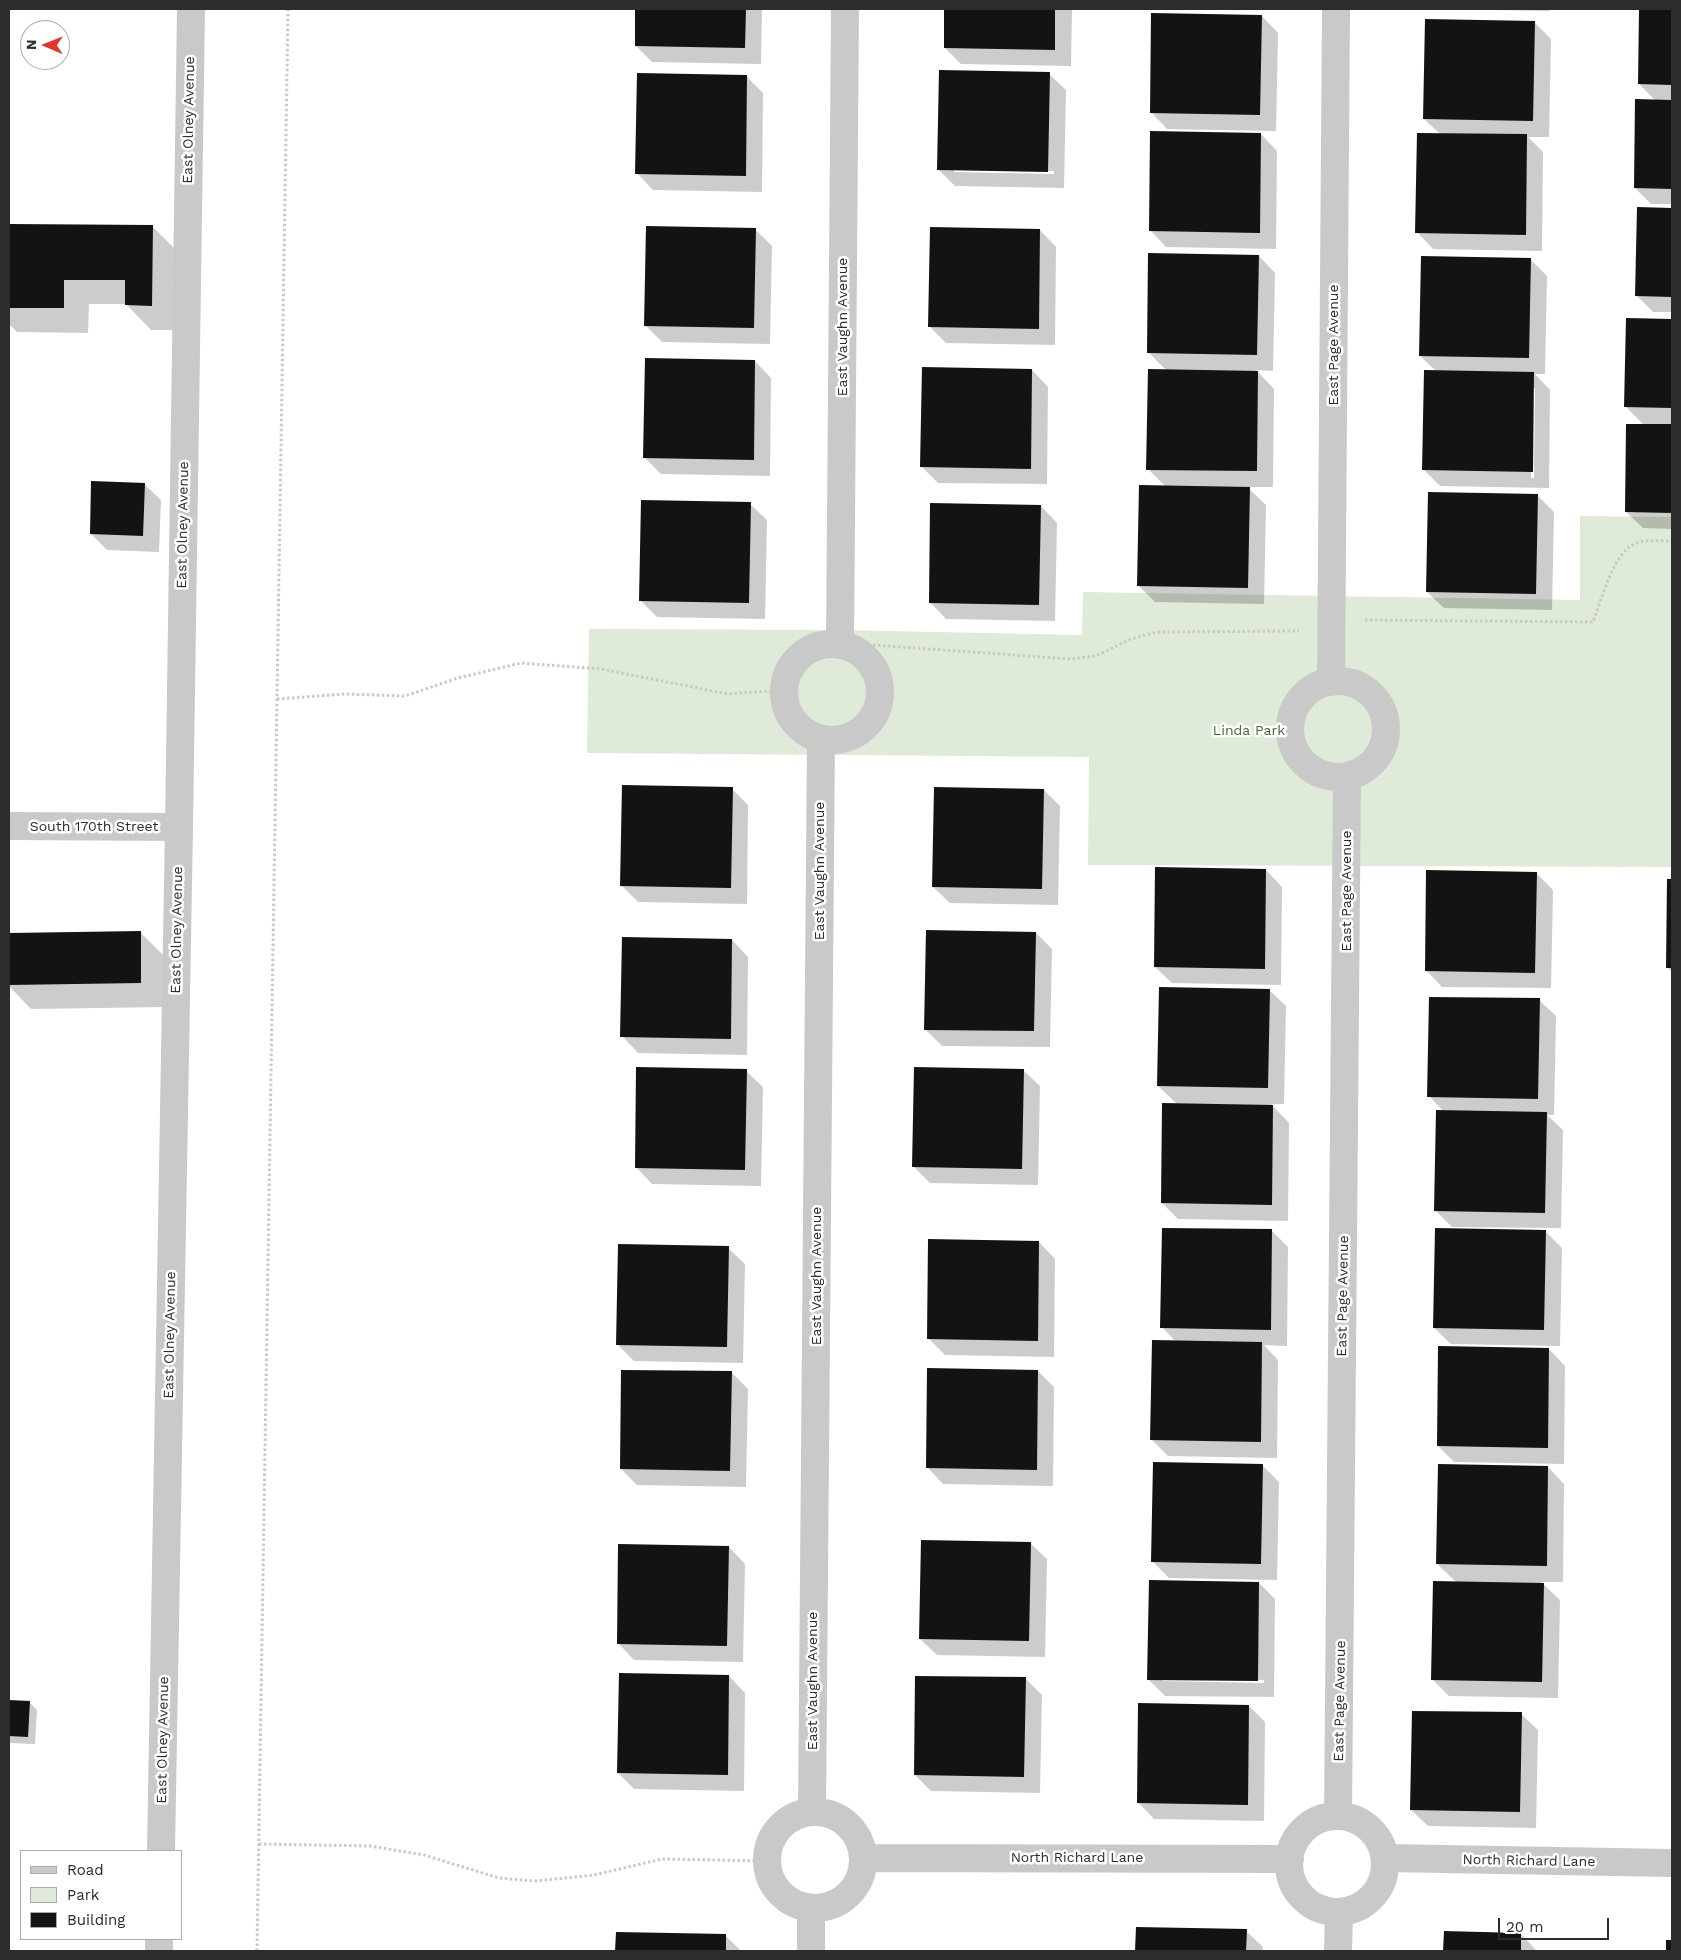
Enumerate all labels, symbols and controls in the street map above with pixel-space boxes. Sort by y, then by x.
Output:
north arrow [20,20,70,70]
text: N [23,39,39,50]
street label: East Olney Avenue [179,56,199,184]
street label: East Vaughn Avenue [835,258,851,396]
street label: East Page Avenue [1326,284,1342,406]
street label: East Olney Avenue [173,461,193,589]
park label: Linda Park [1213,723,1285,739]
street label: East Vaughn Avenue [812,802,828,940]
street label: South 170th Street [30,819,158,835]
street label: East Page Avenue [1339,830,1355,952]
street label: East Olney Avenue [167,866,187,994]
street label: East Vaughn Avenue [809,1207,825,1345]
street label: East Page Avenue [1334,1235,1352,1357]
street label: East Olney Avenue [160,1271,180,1399]
street label: East Vaughn Avenue [805,1612,821,1750]
street label: East Page Avenue [1331,1640,1349,1762]
street label: East Olney Avenue [153,1676,173,1804]
legend [20,1850,182,1940]
street label: North Richard Lane [1011,1850,1143,1866]
street label: North Richard Lane [1463,1851,1595,1871]
text: Road [67,1861,104,1879]
text: Park [67,1886,99,1904]
scale bar [1501,1908,1612,1940]
text: Building [67,1911,125,1929]
text: 20 m [1506,1918,1544,1936]

